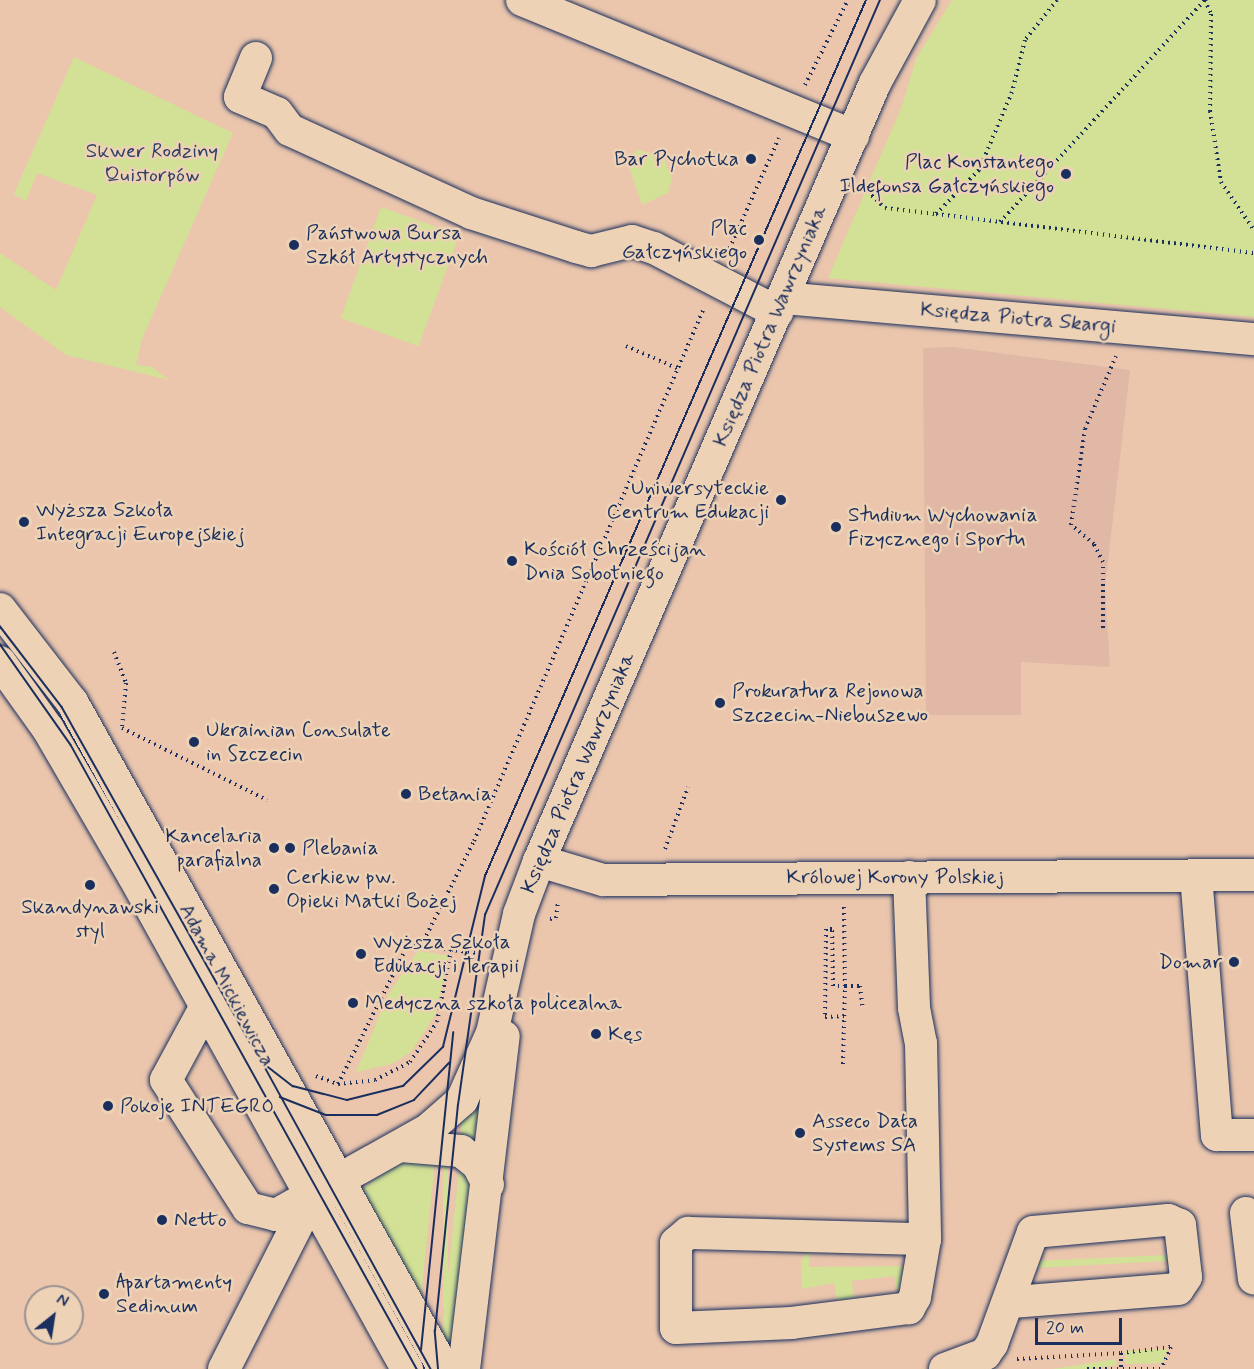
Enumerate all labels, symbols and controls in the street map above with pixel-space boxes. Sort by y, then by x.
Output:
park label: Skwer Rodziny Quistorpów [85,138,219,188]
place label: Bar Pychotka [615,146,739,172]
place label: Plac Konstantego Ildefonsa Gałczyńskiego [840,149,1054,199]
marker: Bar Pychotka [744,152,758,166]
marker: Plac Konstantego Ildefonsa Gałczyńskiego [1059,167,1073,181]
street label: Księdza Piotra Wawrzyniaka [707,199,833,453]
place label: Plac Gałczyńskiego [622,215,747,265]
place label: Państwowa Bursa Szkół Artystycznych [306,220,488,270]
marker: Plac Gałczyńskiego [752,233,766,247]
marker: Państwowa Bursa Szkół Artystycznych [287,238,301,252]
street label: Księdza Piotra Skargi [920,297,1116,339]
place label: Uniwersyteckie Centrum Edukacji [607,475,769,525]
marker: Uniwersyteckie Centrum Edukacji [774,493,788,507]
place label: Wyższa Szkoła Integracji Europejskiej [36,497,238,547]
place label: Studium Wychowania Fizycznego i Sportu [848,502,1040,552]
marker: Wyższa Szkoła Integracji Europejskiej [17,515,31,529]
marker: Studium Wychowania Fizycznego i Sportu [829,520,843,534]
place label: Kościół Chrześcijan Dnia Sobotniego [524,536,706,586]
marker: Kościół Chrześcijan Dnia Sobotniego [505,554,519,568]
street label: Księdza Piotra Wawrzyniaka [515,646,641,900]
place label: Prokuratura Rejonowa Szczecin-Niebuszewo [732,678,933,728]
marker: Prokuratura Rejonowa Szczecin-Niebuszewo [713,696,727,710]
place label: Ukrainian Consulate in Szczecin [206,717,387,767]
marker: Ukrainian Consulate in Szczecin [187,735,201,749]
place label: Betania [418,781,492,807]
marker: Betania [399,787,413,801]
place label: Kancelaria parafialna [165,823,262,873]
place label: Plebania [302,835,379,861]
marker: Kancelaria parafialna [267,841,281,855]
marker: Plebania [283,841,297,855]
place label: Cerkiew pw. Opieki Matki Bożej [286,864,452,914]
street label: Królowej Korony Polskiej [788,864,1002,890]
marker: Skandynawski styl [83,878,97,892]
marker: Cerkiew pw. Opieki Matki Bożej [267,882,281,896]
place label: Skandynawski styl [21,894,159,944]
street label: Adama Mickiewicza [174,900,280,1070]
place label: Wyższa Szkoła Edukacji i Terapii [373,929,518,979]
marker: Wyższa Szkoła Edukacji i Terapii [354,947,368,961]
place label: Domar [1158,949,1222,975]
marker: Domar [1227,955,1241,969]
place label: Medyczna szkoła policealna [365,990,622,1016]
marker: Medyczna szkoła policealna [346,996,360,1010]
place label: Kęs [608,1021,643,1047]
marker: Kęs [589,1027,603,1041]
place label: Pokoje INTEGRO [120,1093,274,1119]
marker: Pokoje INTEGRO [101,1099,115,1113]
place label: Asseco Data Systems SA [812,1108,918,1158]
marker: Asseco Data Systems SA [793,1126,807,1140]
place label: Netto [174,1207,227,1233]
marker: Netto [155,1213,169,1227]
place label: Apartamenty Sedinum [116,1269,232,1319]
north arrow [24,1285,84,1345]
marker: Apartamenty Sedinum [97,1287,111,1301]
text: N [52,1289,72,1312]
scale bar [1038,1306,1125,1344]
text: 20 m [1046,1316,1084,1340]

